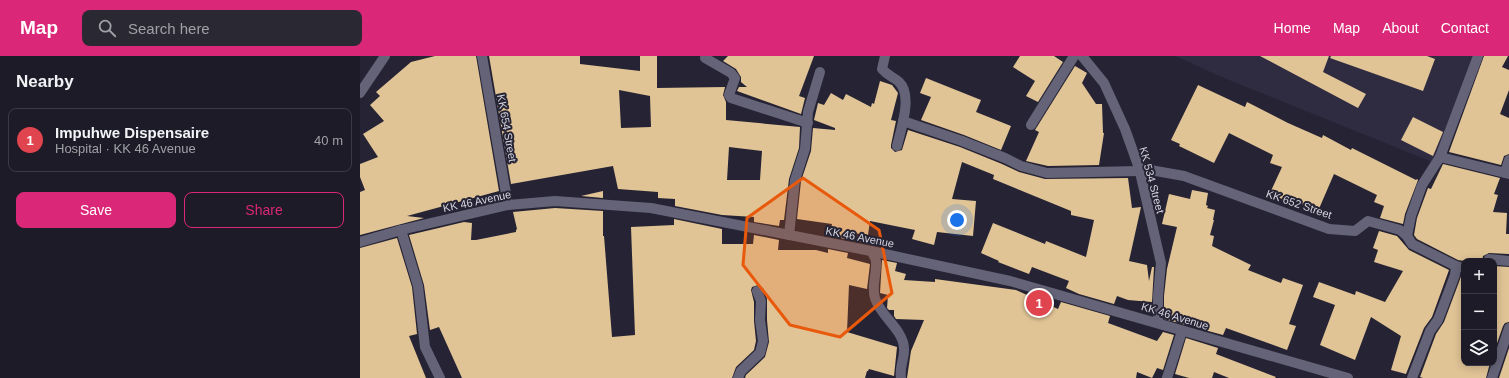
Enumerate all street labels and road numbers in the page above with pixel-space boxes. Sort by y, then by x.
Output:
street label: KK 654 Street [495,93,519,163]
street label: KK 534 Street [1137,145,1167,215]
street label: KK 652 Street [1265,187,1333,221]
street label: KK 46 Avenue [442,188,512,214]
street label: KK 46 Avenue [825,224,895,250]
street label: KK 46 Avenue [1140,300,1210,332]

